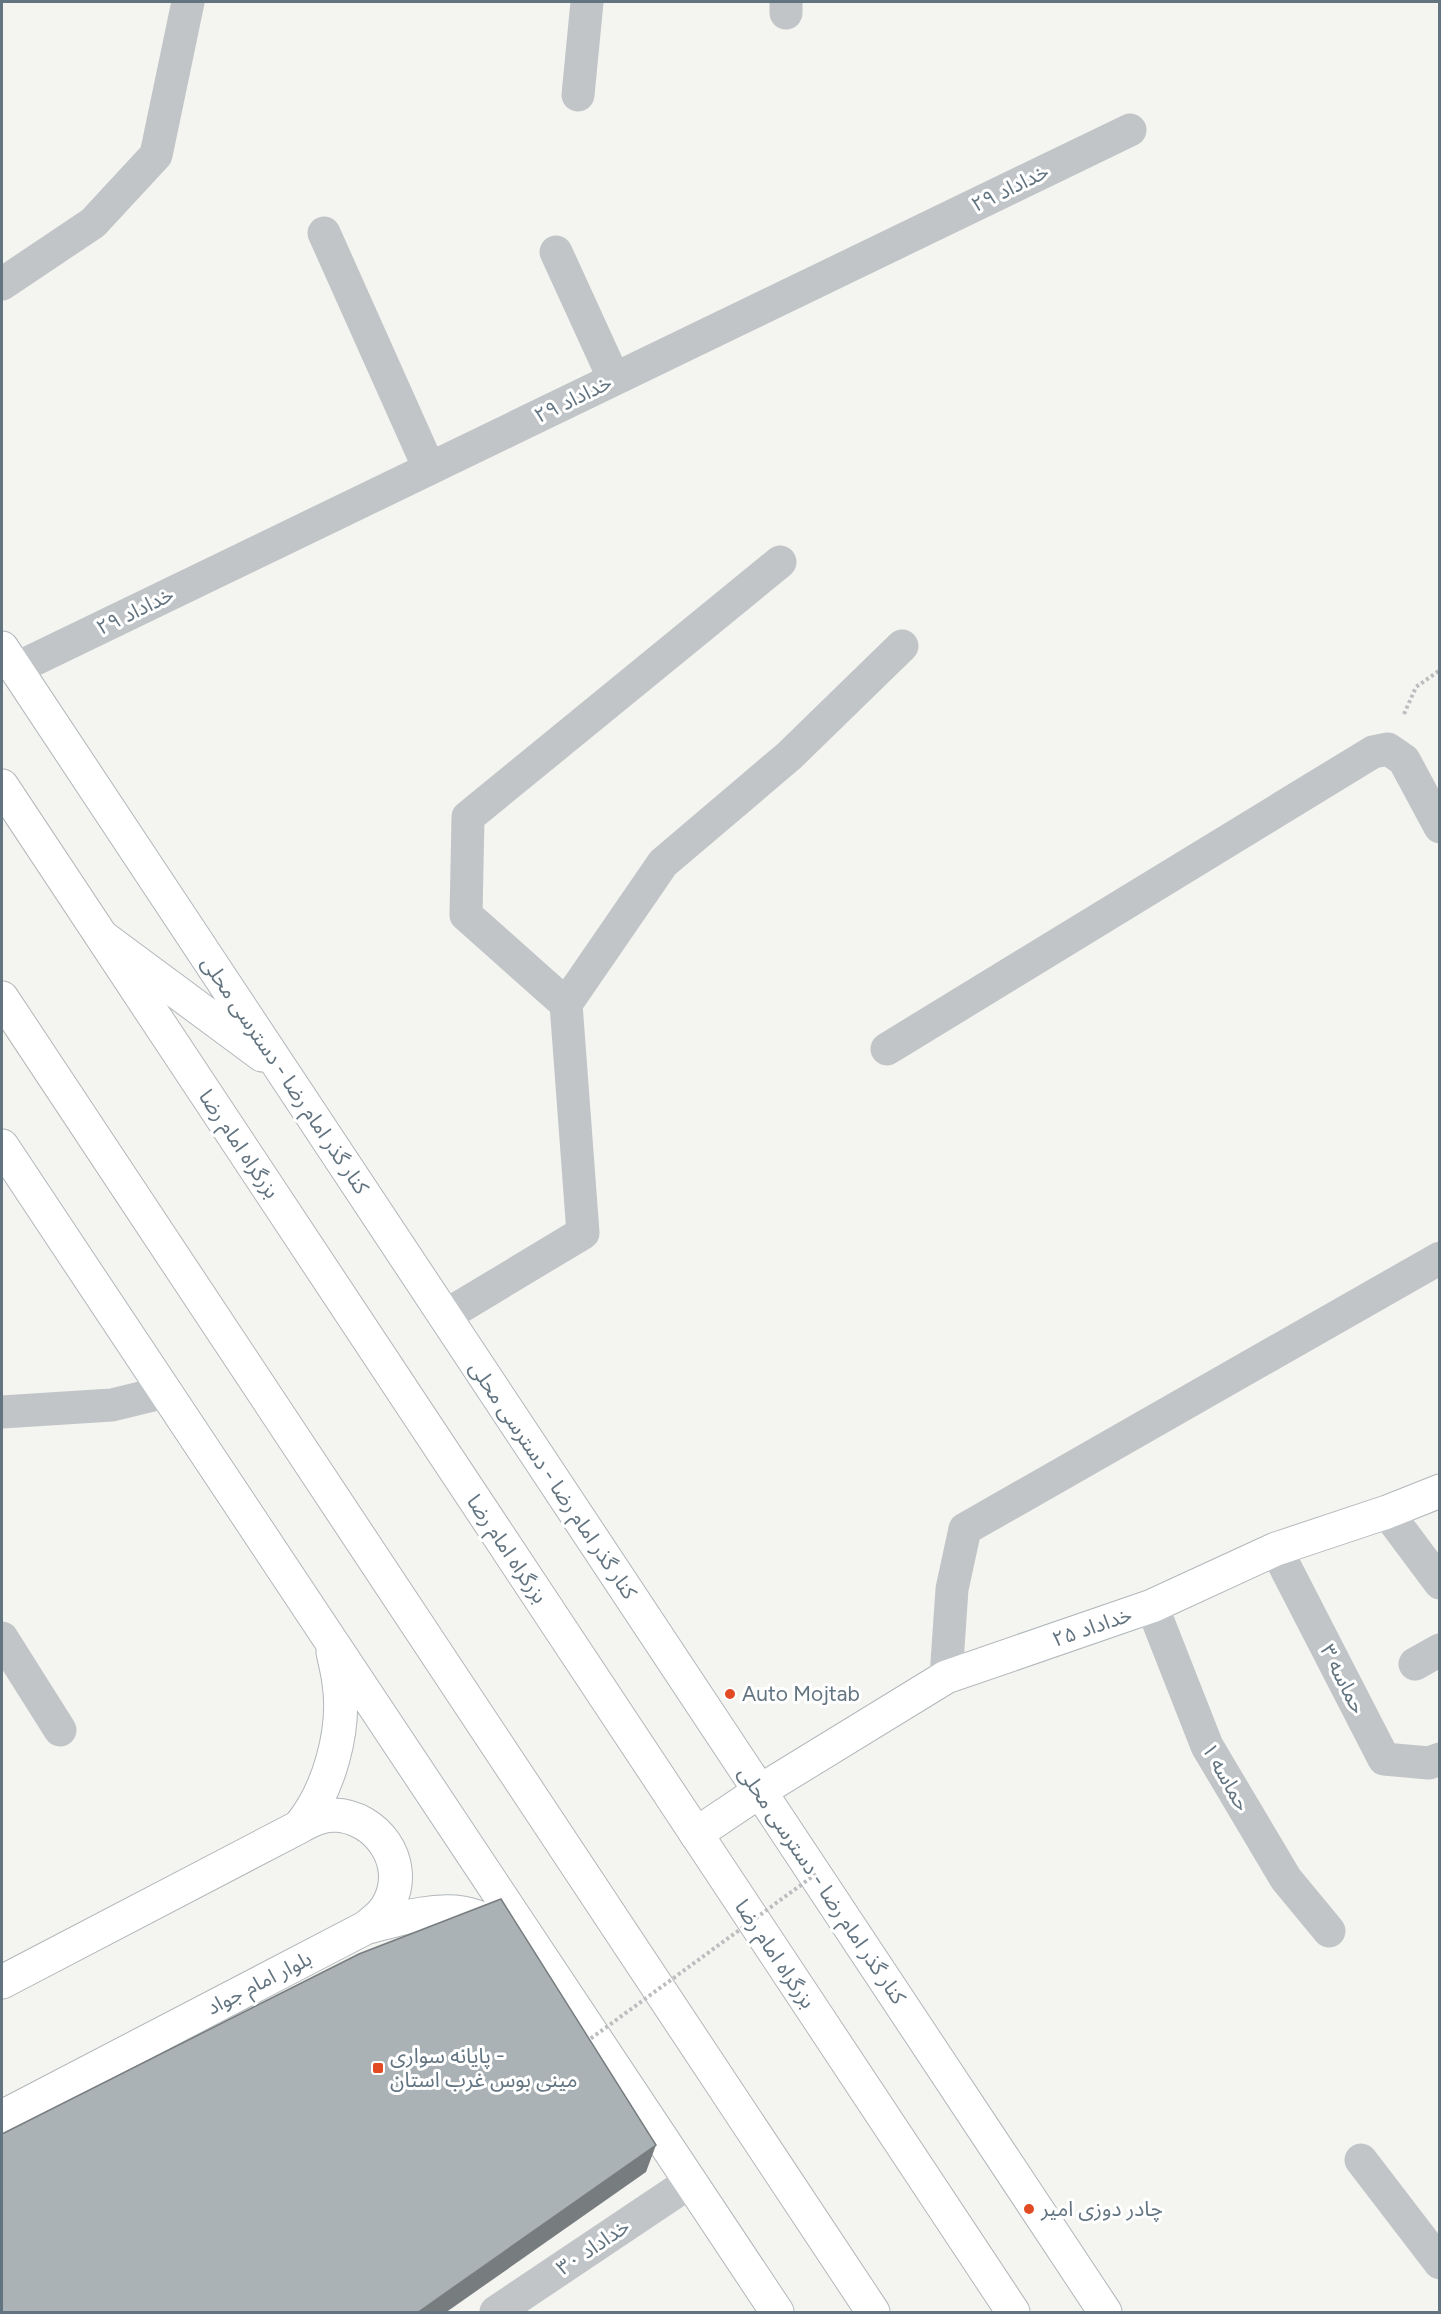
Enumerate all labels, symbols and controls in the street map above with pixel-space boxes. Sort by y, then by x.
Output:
street label: خداداد ۲۹ [967,158,1052,217]
street label: خداداد ۲۹ [530,369,615,428]
street label: خداداد ۲۹ [92,581,177,640]
street label: کنار گذر امام رضا - دسترسی محلی [193,951,375,1201]
street label: بزرگراه امام رضا [191,1085,285,1205]
street label: کنار گذر امام رضا - دسترسی محلی [461,1356,643,1606]
street label: بزرگراه امام رضا [459,1490,553,1610]
street label: خداداد ۲۵ [1049,1601,1135,1652]
street label: حماسه ۳ [1315,1640,1371,1718]
place label: Auto Mojtab [742,1681,860,1706]
marker: Auto Mojtab [723,1687,737,1701]
street label: حماسه ۱ [1197,1738,1256,1815]
street label: کنار گذر امام رضا - دسترسی محلی [730,1761,912,2011]
street label: بزرگراه امام رضا [727,1895,821,2015]
street label: بلوار امام جواد [202,1945,317,2023]
place label: پایانه سواری - مینی بوس غرب استان [390,2043,578,2092]
marker: پایانه سواری - مینی بوس غرب استان [371,2061,385,2075]
place label: چادر دوزی امیر [1040,2196,1163,2222]
marker: چادر دوزی امیر [1022,2202,1036,2216]
street label: خداداد ۳۰ [551,2213,634,2280]

